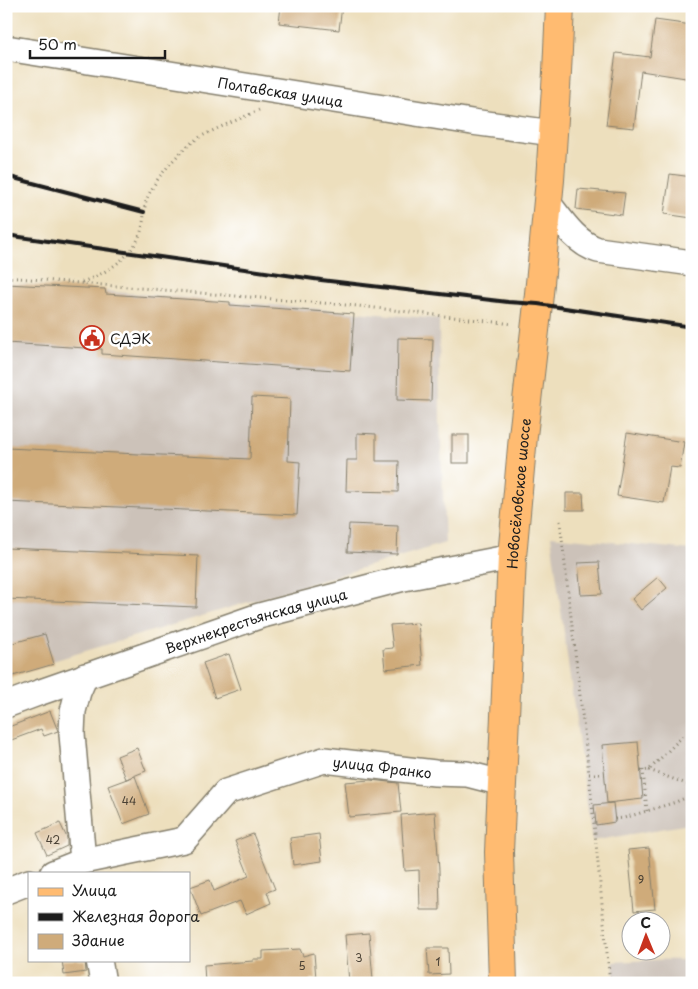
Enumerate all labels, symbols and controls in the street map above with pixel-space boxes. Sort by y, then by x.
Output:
scale bar [30,28,165,60]
text: 50 m [38,32,77,55]
street label: Полтавская улица [216,71,345,112]
public building icon: СДЭК [79,325,105,351]
place label: СДЭК [110,328,151,349]
street label: Новосёловское шоссе [501,417,535,570]
street label: Верхнекрестьянская улица [162,583,349,658]
street label: улица Франко [332,751,433,783]
house number: 44 [122,792,136,809]
house number: 42 [46,831,61,848]
house number: 9 [638,871,644,888]
legend [28,872,190,962]
text: Улица [72,878,117,901]
text: Железная дорога [72,904,200,927]
north arrow [620,912,670,962]
text: С [640,912,651,933]
text: Здание [72,928,125,951]
house number: 3 [355,949,363,966]
house number: 1 [436,953,441,970]
house number: 5 [298,957,306,974]

